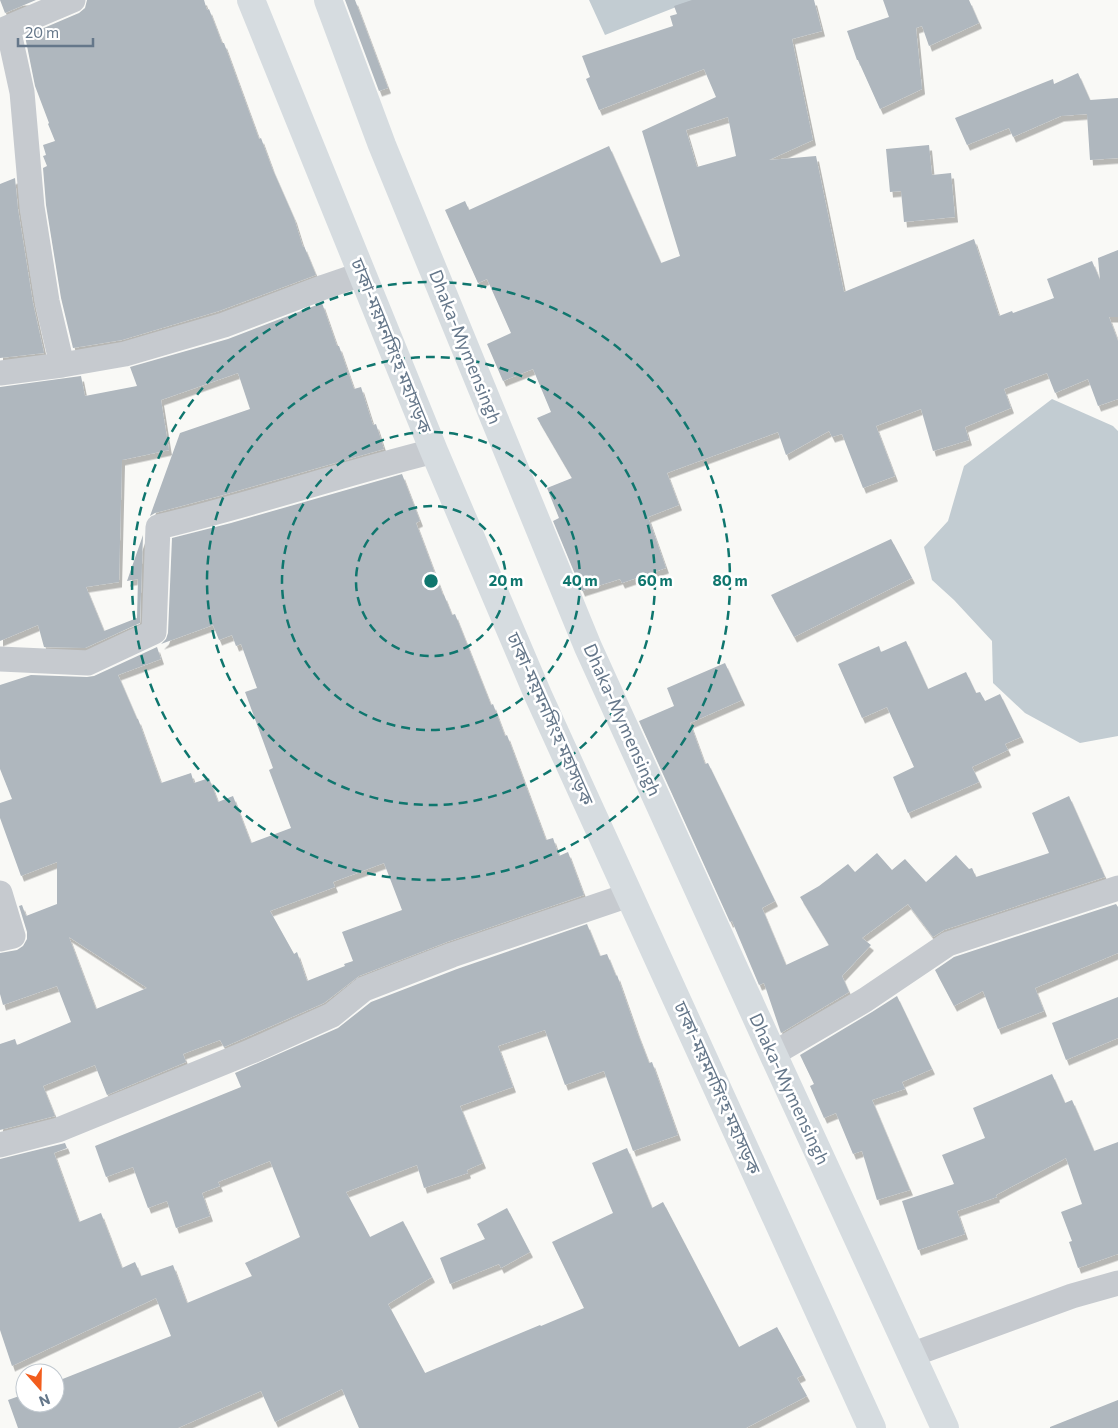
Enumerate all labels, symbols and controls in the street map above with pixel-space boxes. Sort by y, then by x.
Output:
scale bar [18,15,92,47]
text: 20 m [25,23,59,41]
street label: ঢাকা-ময়মনসিংহ মহাসড়ক [346,254,437,437]
street label: Dhaka-Mymensingh [425,266,507,427]
text: 20 m [489,571,523,589]
text: 40 m [562,571,598,589]
text: 60 m [637,571,673,589]
text: 80 m [712,571,748,589]
centre of rings [422,572,440,590]
street label: ঢাকা-ময়মনসিংহ মহাসড়ক [503,628,599,809]
street label: Dhaka-Mymensingh [579,640,666,799]
street label: ঢাকা-ময়মনসিংহ মহাসড়ক [670,997,766,1178]
street label: Dhaka-Mymensingh [745,1009,835,1168]
north arrow [15,1363,65,1413]
text: N [37,1391,52,1410]

